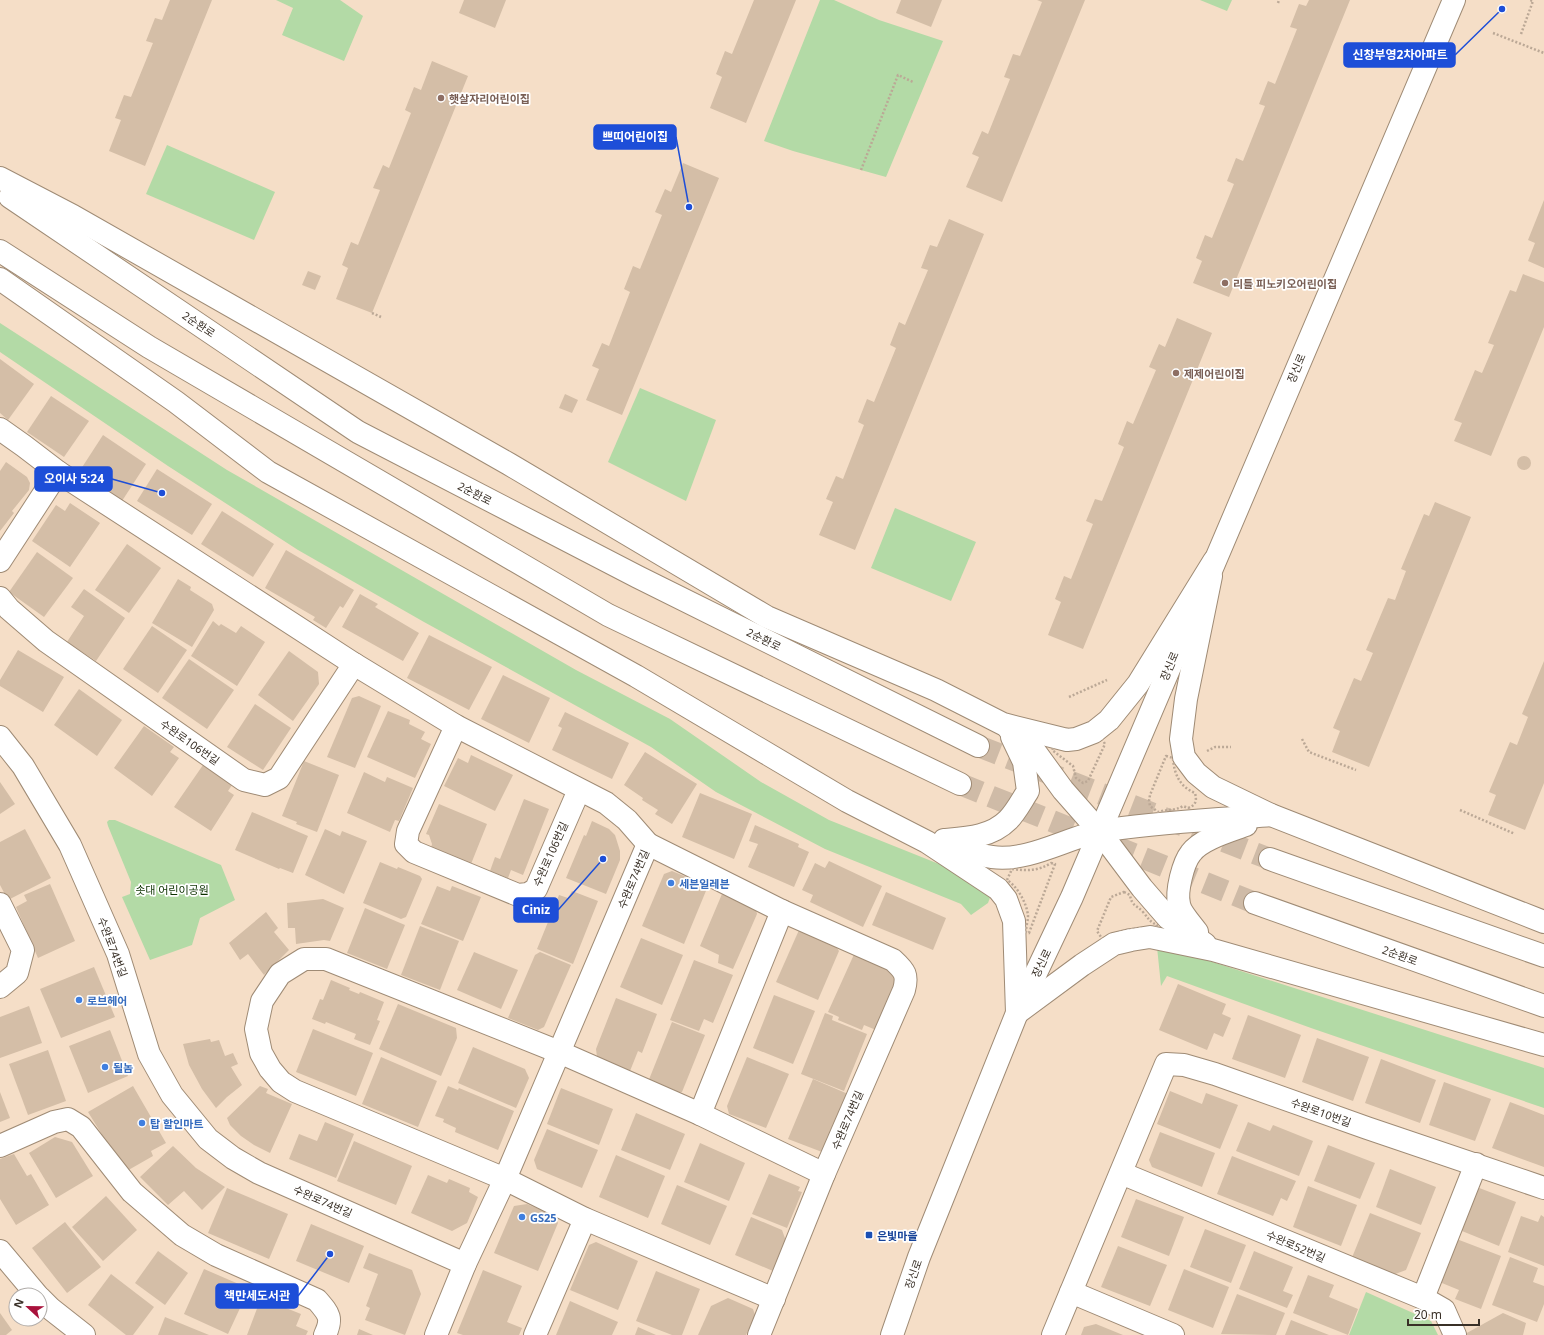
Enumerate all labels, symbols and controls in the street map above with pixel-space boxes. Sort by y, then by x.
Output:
callout: 신창부영2차아파트 [1344,43,1455,67]
text: 신창부영2차아파트 [1352,46,1448,63]
place label: 햇살자리어린이집 [449,91,530,106]
marker: 햇살자리어린이집 [436,93,446,103]
callout: 쁘띠어린이집 [594,125,676,149]
text: 쁘띠어린이집 [602,128,668,145]
place label: 리틀 피노키오어린이집 [1233,276,1337,291]
marker: 리틀 피노키오어린이집 [1220,278,1230,288]
street label: 2순환로 [180,308,218,340]
street label: 장신로 [1283,351,1309,385]
place label: 제제어린이집 [1184,366,1245,381]
marker: 제제어린이집 [1171,368,1181,378]
callout: 오이사 5:24 [35,467,112,491]
text: 오이사 5:24 [44,470,104,487]
street label: 2순환로 [455,478,495,508]
street label: 2순환로 [744,624,784,654]
street label: 장신로 [1156,649,1182,683]
street label: 수완로106번길 [157,716,223,768]
street label: 수완로106번길 [529,819,571,889]
street label: 수완로74번길 [614,847,652,911]
place label: 세븐일레븐 [679,876,730,891]
marker: 세븐일레븐 [666,878,676,888]
park label: 솟대 어린이공원 [135,882,209,897]
callout: Ciniz [514,898,558,922]
text: Ciniz [522,901,550,918]
street label: 수완로74번길 [95,915,131,979]
street label: 2순환로 [1380,942,1420,968]
street label: 장신로 [1028,946,1054,980]
place label: 로브헤어 [87,993,127,1008]
marker: 로브헤어 [74,995,84,1005]
place label: 될놈 [113,1060,133,1075]
marker: 될놈 [100,1062,110,1072]
street label: 수완로74번길 [828,1088,866,1152]
street label: 수완로10번길 [1289,1094,1353,1130]
place label: 탑 할인마트 [150,1116,203,1131]
marker: 탑 할인마트 [137,1118,147,1128]
street label: 수완로74번길 [291,1181,355,1221]
place label: GS25 [530,1210,557,1225]
marker: GS25 [517,1212,527,1222]
street label: 수완로52번길 [1264,1227,1328,1265]
place label: 은빛마을 [877,1228,917,1243]
marker: 은빛마을 [864,1230,874,1240]
street label: 장신로 [901,1257,925,1291]
callout: 책만세도서관 [216,1284,298,1308]
north arrow [8,1287,48,1327]
text: 책만세도서관 [224,1287,290,1304]
text: N [10,1296,27,1310]
scale bar [1408,1301,1479,1327]
text: 20 m [1414,1306,1442,1323]

